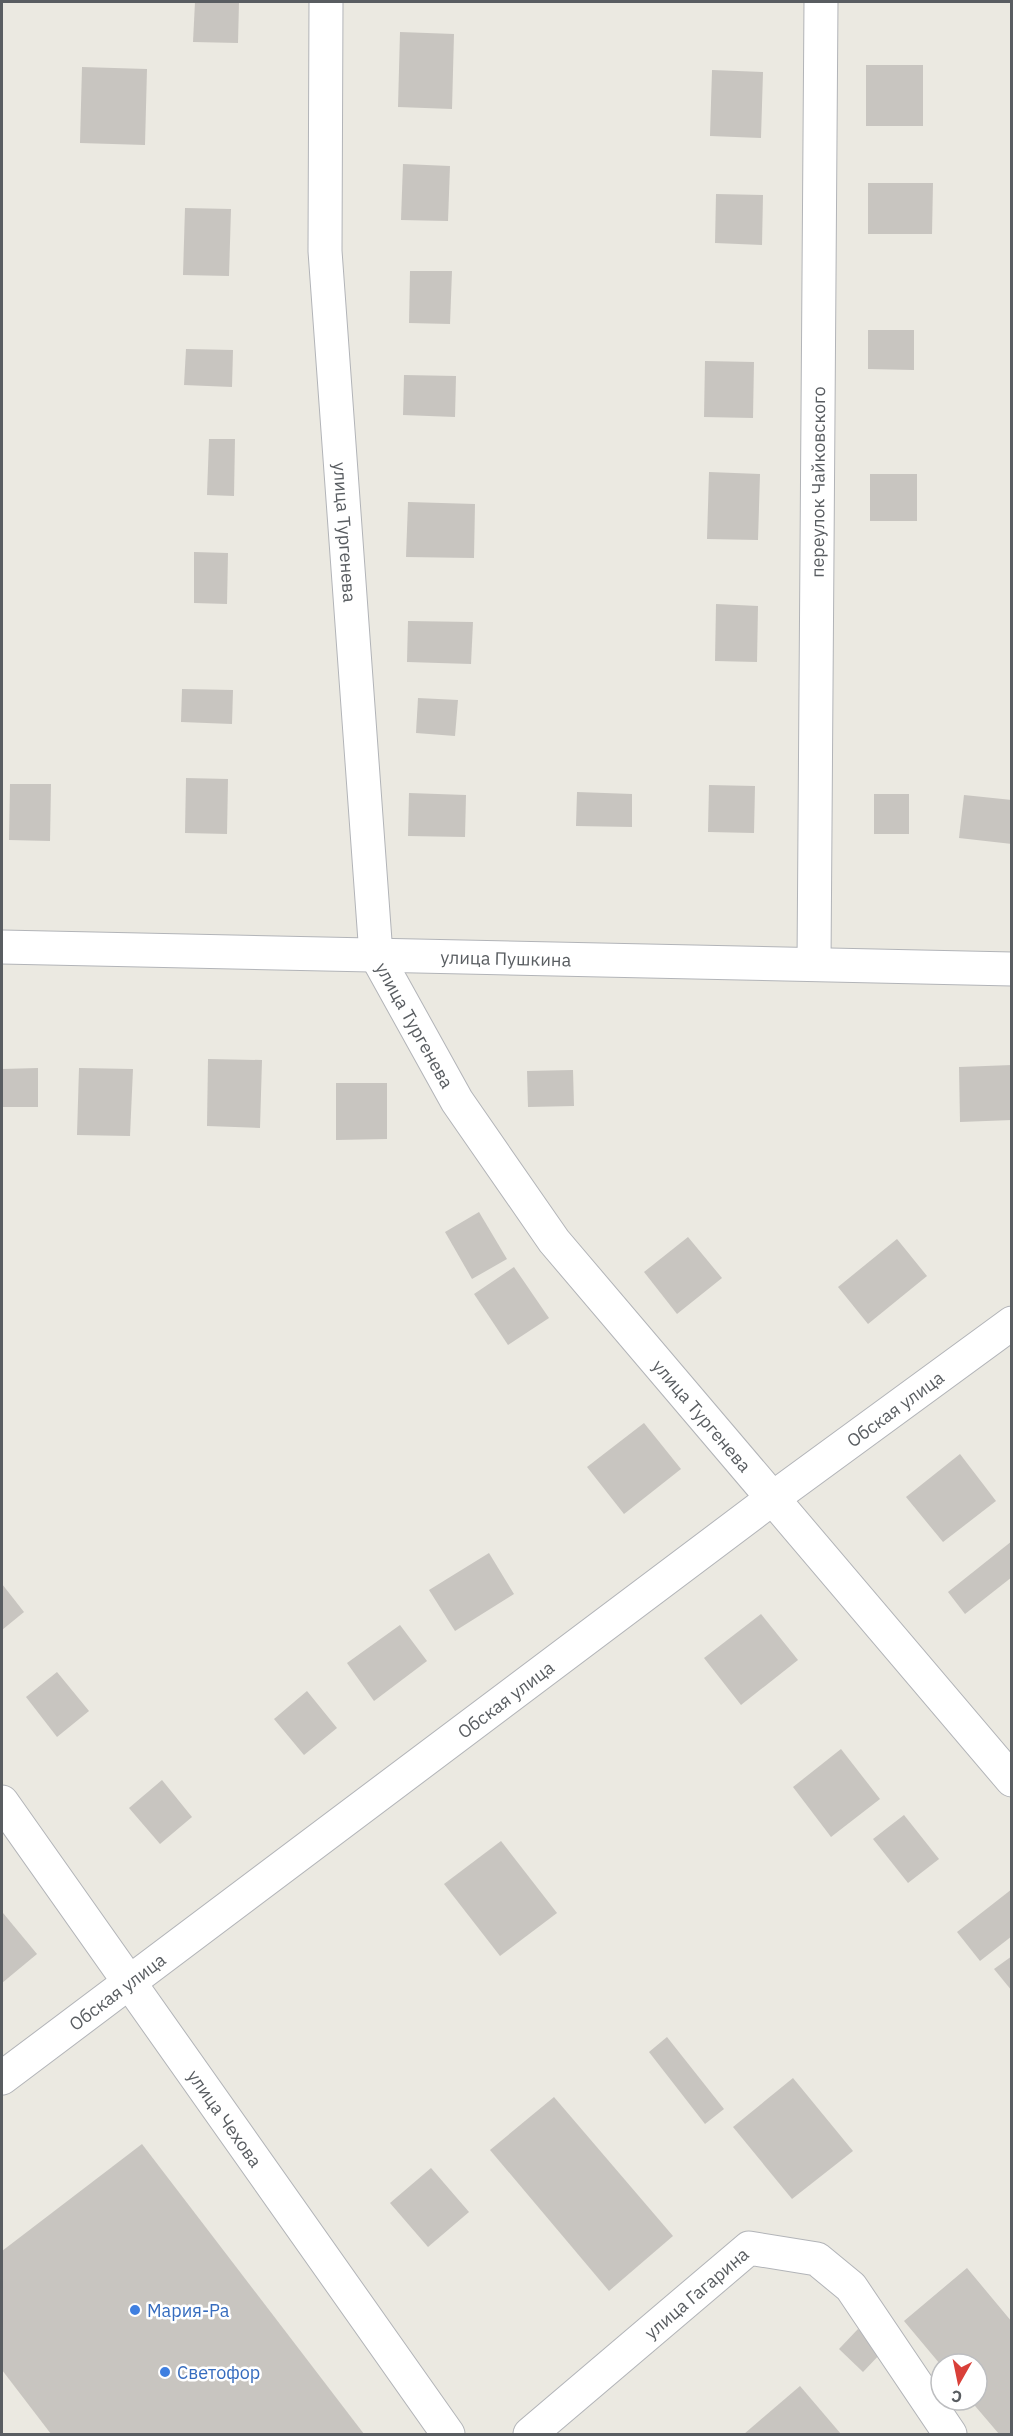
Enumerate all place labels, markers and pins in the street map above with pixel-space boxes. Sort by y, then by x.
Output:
place label: Мария-Ра [147,2299,230,2322]
marker: Мария-Ра [128,2303,142,2317]
place label: Светофор [177,2361,260,2384]
marker: Светофор [158,2365,172,2379]

